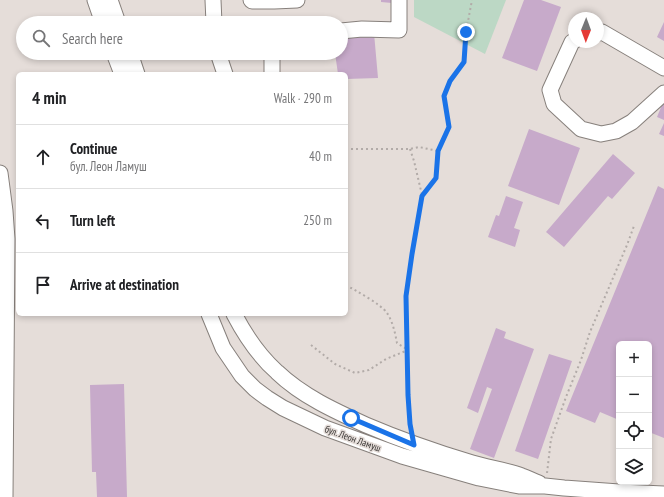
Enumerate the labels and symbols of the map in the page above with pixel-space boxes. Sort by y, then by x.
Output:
north arrow [568,12,604,48]
route end [457,23,475,41]
route start [342,409,360,427]
street label: бул. Леон Ламуш [323,422,383,455]

